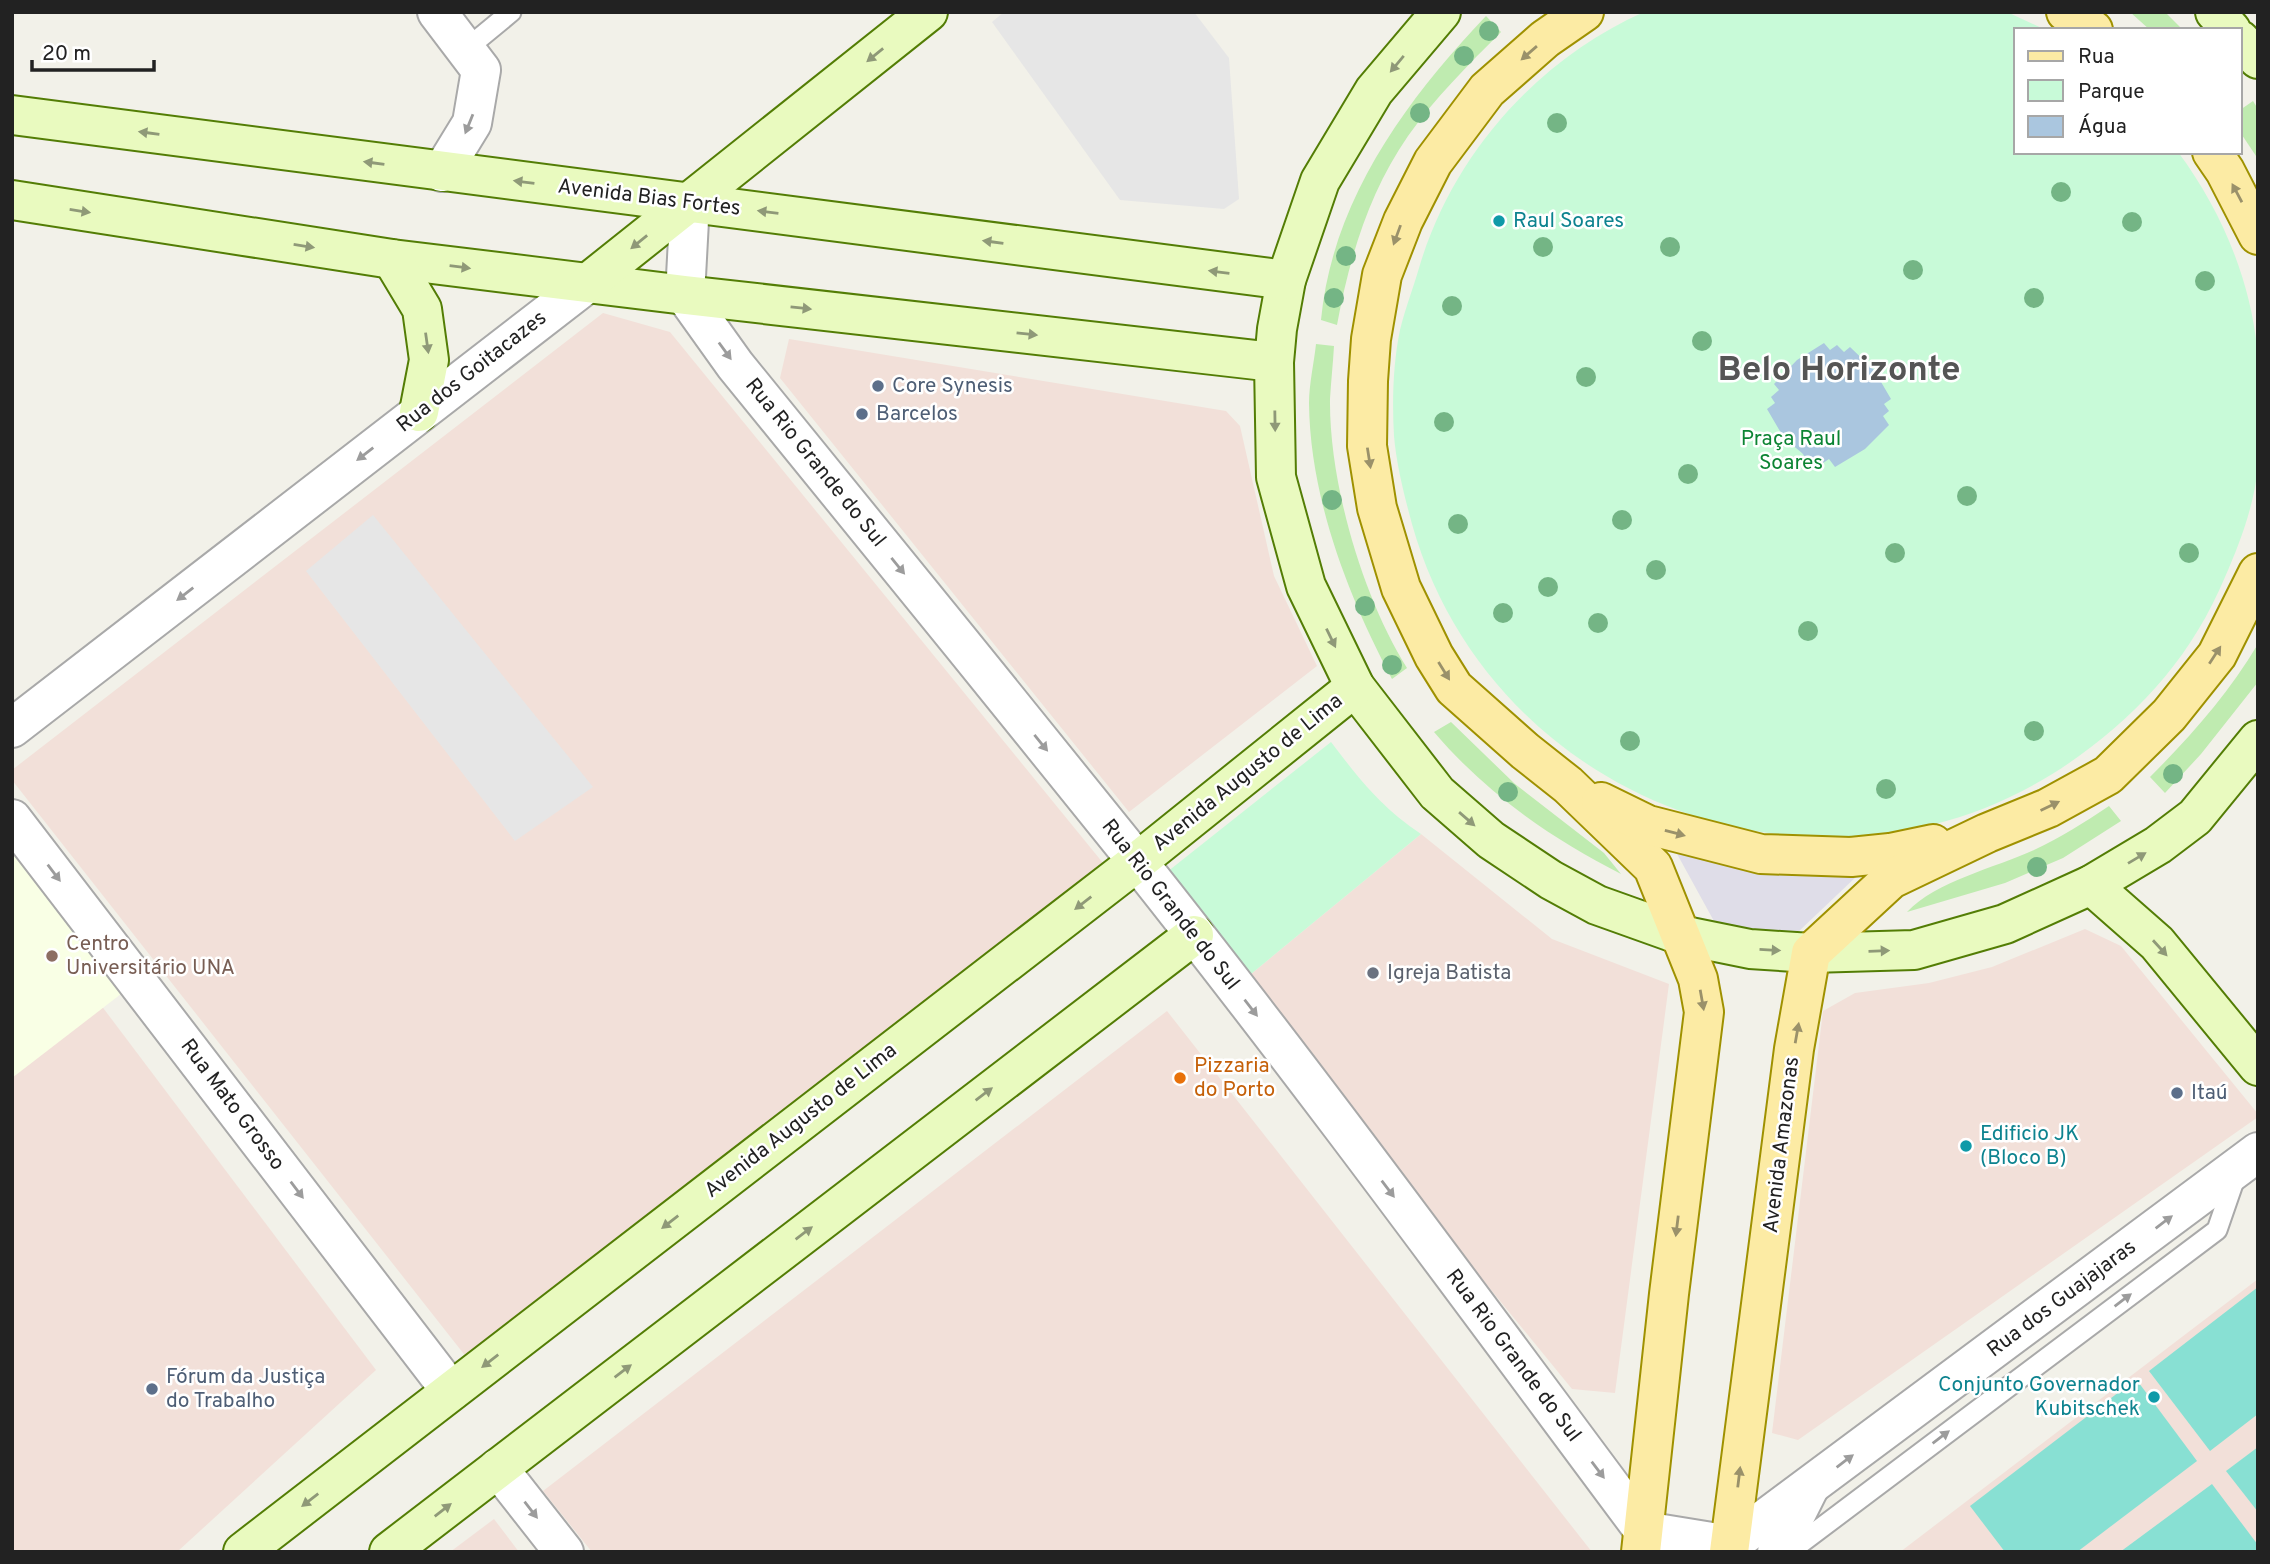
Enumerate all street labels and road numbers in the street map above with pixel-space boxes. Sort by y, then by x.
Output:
street label: Avenida Bias Fortes [556,173,742,223]
street label: Rua dos Goitacazes [392,305,552,439]
street label: Rua Rio Grande do Sul [739,373,891,553]
street label: Avenida Augusto de Lima [1147,688,1349,858]
street label: Rua Rio Grande do Sul [1095,814,1245,996]
street label: Rua Mato Grosso [174,1034,290,1176]
street label: Avenida Augusto de Lima [699,1037,903,1205]
street label: Avenida Amazonas [1758,1055,1806,1235]
street label: Rua dos Guajajaras [1982,1234,2142,1364]
street label: Rua Rio Grande do Sul [1439,1264,1587,1448]

